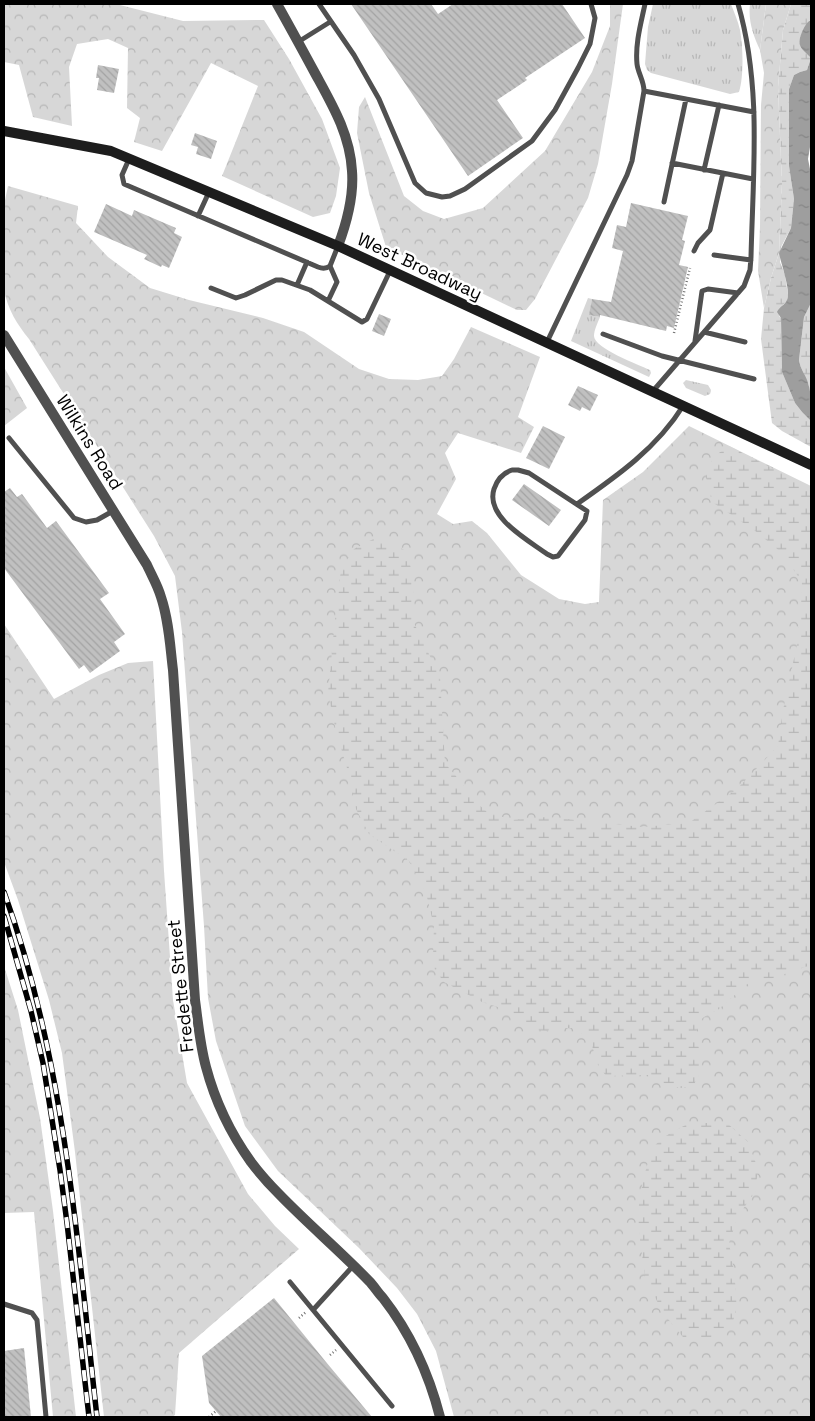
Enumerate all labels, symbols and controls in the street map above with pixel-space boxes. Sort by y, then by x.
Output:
street label: West Broadway [354,227,486,305]
street label: Wilkins Road [52,390,128,494]
street label: Fredette Street [162,918,198,1054]

